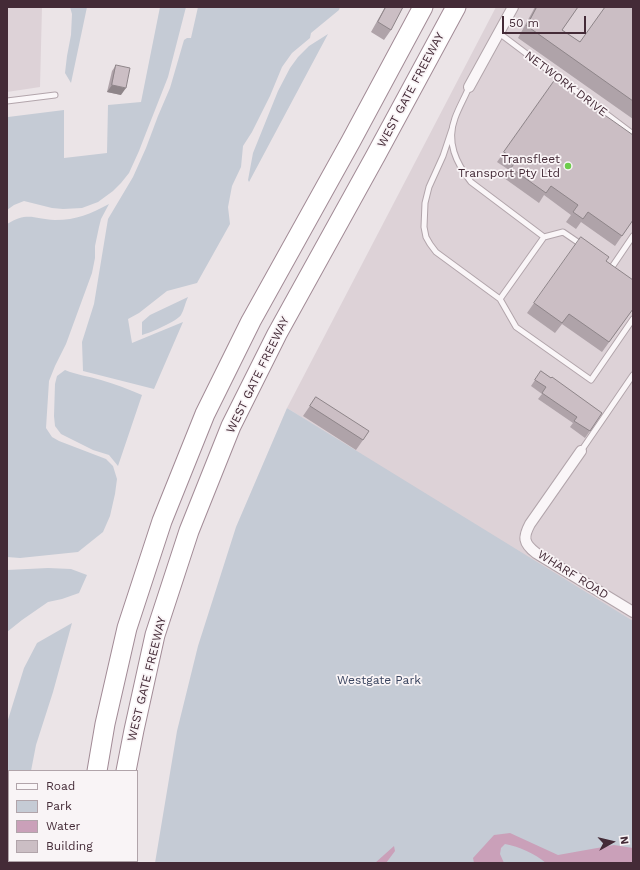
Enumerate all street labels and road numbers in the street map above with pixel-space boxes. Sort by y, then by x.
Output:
street label: WEST GATE FREEWAY [375,30,447,150]
street label: NETWORK DRIVE [522,48,610,120]
street label: WEST GATE FREEWAY [223,314,293,436]
street label: WHARF ROAD [535,547,611,603]
street label: WEST GATE FREEWAY [125,615,169,743]

